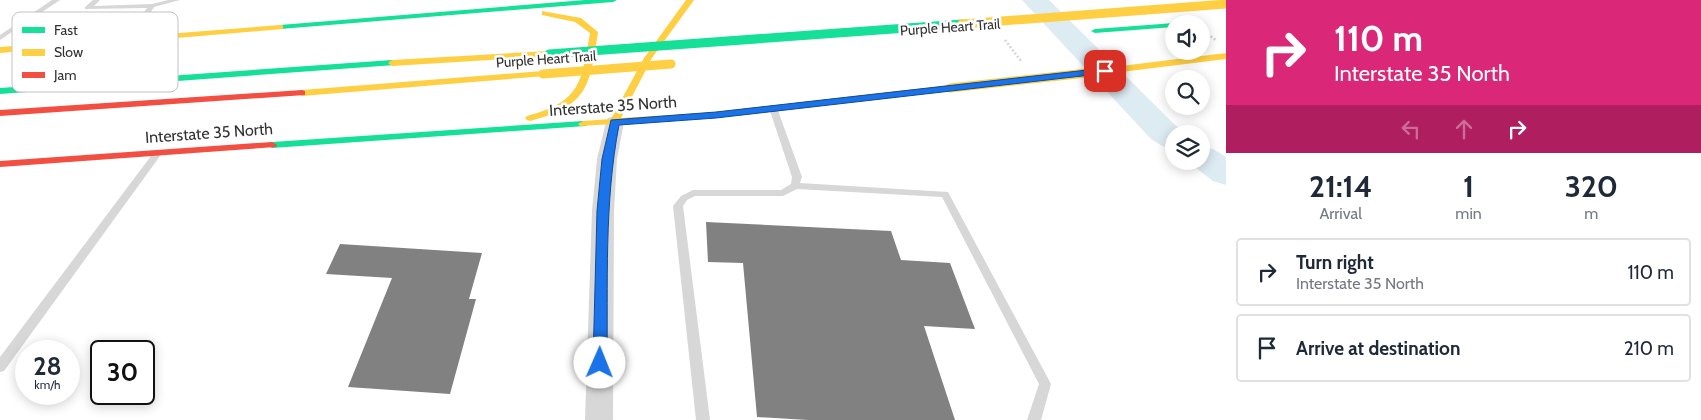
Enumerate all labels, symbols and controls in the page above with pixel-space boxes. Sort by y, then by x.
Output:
legend [12,12,178,92]
street label: Purple Heart Trail [899,14,1001,39]
map controls [1165,15,1210,170]
button: sound [1165,15,1210,60]
text: 110 m [1334,17,1423,60]
icon: right [1251,20,1316,85]
text: Fast [54,21,78,39]
text: Slow [54,43,83,61]
street label: Purple Heart Trail [495,46,597,71]
pin [1084,50,1126,92]
icon: arrive [1091,57,1119,85]
text: Interstate 35 North [1334,60,1510,87]
text: Jam [53,66,76,84]
button: search [1165,70,1210,115]
street label: Interstate 35 North [549,92,677,120]
icon: left [1397,115,1425,143]
icon: ahead [1450,115,1478,143]
icon: right [1503,115,1531,143]
street label: Interstate 35 North [145,119,273,147]
button: layers [1165,125,1210,170]
text: 21:14 [1309,168,1372,205]
text: 1 [1463,168,1474,205]
text: 320 [1565,168,1618,205]
text: Arrival [1319,204,1362,223]
text: min [1455,204,1482,223]
text: m [1584,204,1598,223]
text: Turn right [1296,251,1374,274]
icon: right [1253,258,1281,286]
text: 110 m [1627,261,1674,284]
text: Interstate 35 North [1296,274,1424,293]
icon: arrive [1253,334,1281,362]
position arrow [573,336,625,388]
text: Arrive at destination [1296,337,1460,360]
text: 210 m [1624,337,1674,360]
speed limit sign: 30 [90,340,155,405]
text: 28 [33,351,62,381]
text: km/h [34,377,61,392]

